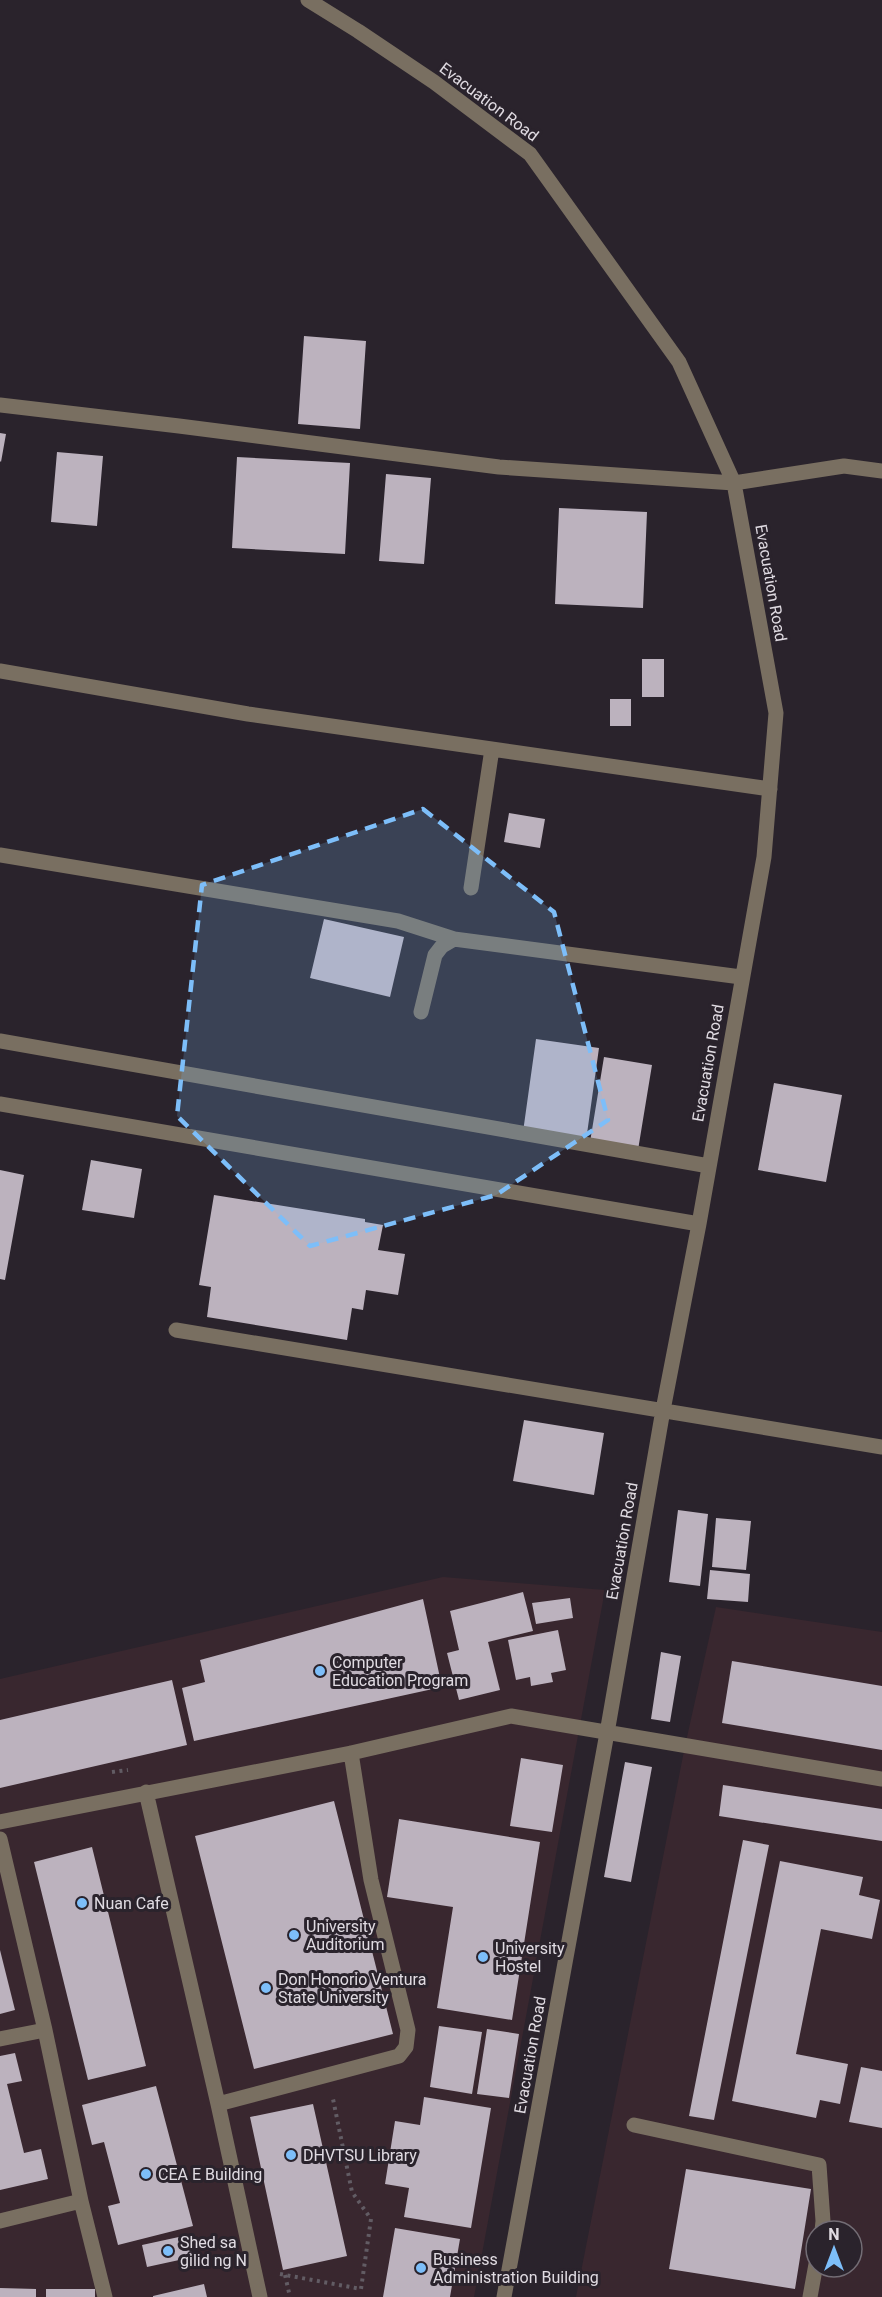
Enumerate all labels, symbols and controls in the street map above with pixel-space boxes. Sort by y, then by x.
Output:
street label: Evacuation Road [436,59,542,145]
street label: Evacuation Road [751,523,791,643]
street label: Evacuation Road [688,1003,728,1123]
street label: Evacuation Road [602,1481,642,1601]
place label: Computer Education Program [332,1653,468,1690]
marker: Computer Education Program [313,1664,327,1678]
place label: Nuan Cafe [94,1894,169,1913]
marker: Nuan Cafe [75,1896,89,1910]
place label: University Auditorium [306,1917,384,1954]
marker: University Auditorium [287,1928,301,1942]
place label: University Hostel [495,1939,565,1976]
marker: University Hostel [476,1950,490,1964]
place label: Don Honorio Ventura State University [278,1970,426,2007]
marker: Don Honorio Ventura State University [259,1981,273,1995]
street label: Evacuation Road [510,1995,550,2115]
place label: DHVTSU Library [303,2146,417,2165]
marker: DHVTSU Library [284,2148,298,2162]
place label: CEA E Building [158,2165,262,2184]
marker: CEA E Building [139,2167,153,2181]
north arrow [804,2219,864,2279]
text: N [828,2225,840,2244]
place label: Shed sa gilid ng N [180,2233,247,2270]
marker: Shed sa gilid ng N [161,2244,175,2258]
place label: Business Administration Building [433,2250,599,2287]
marker: Business Administration Building [414,2261,428,2275]

